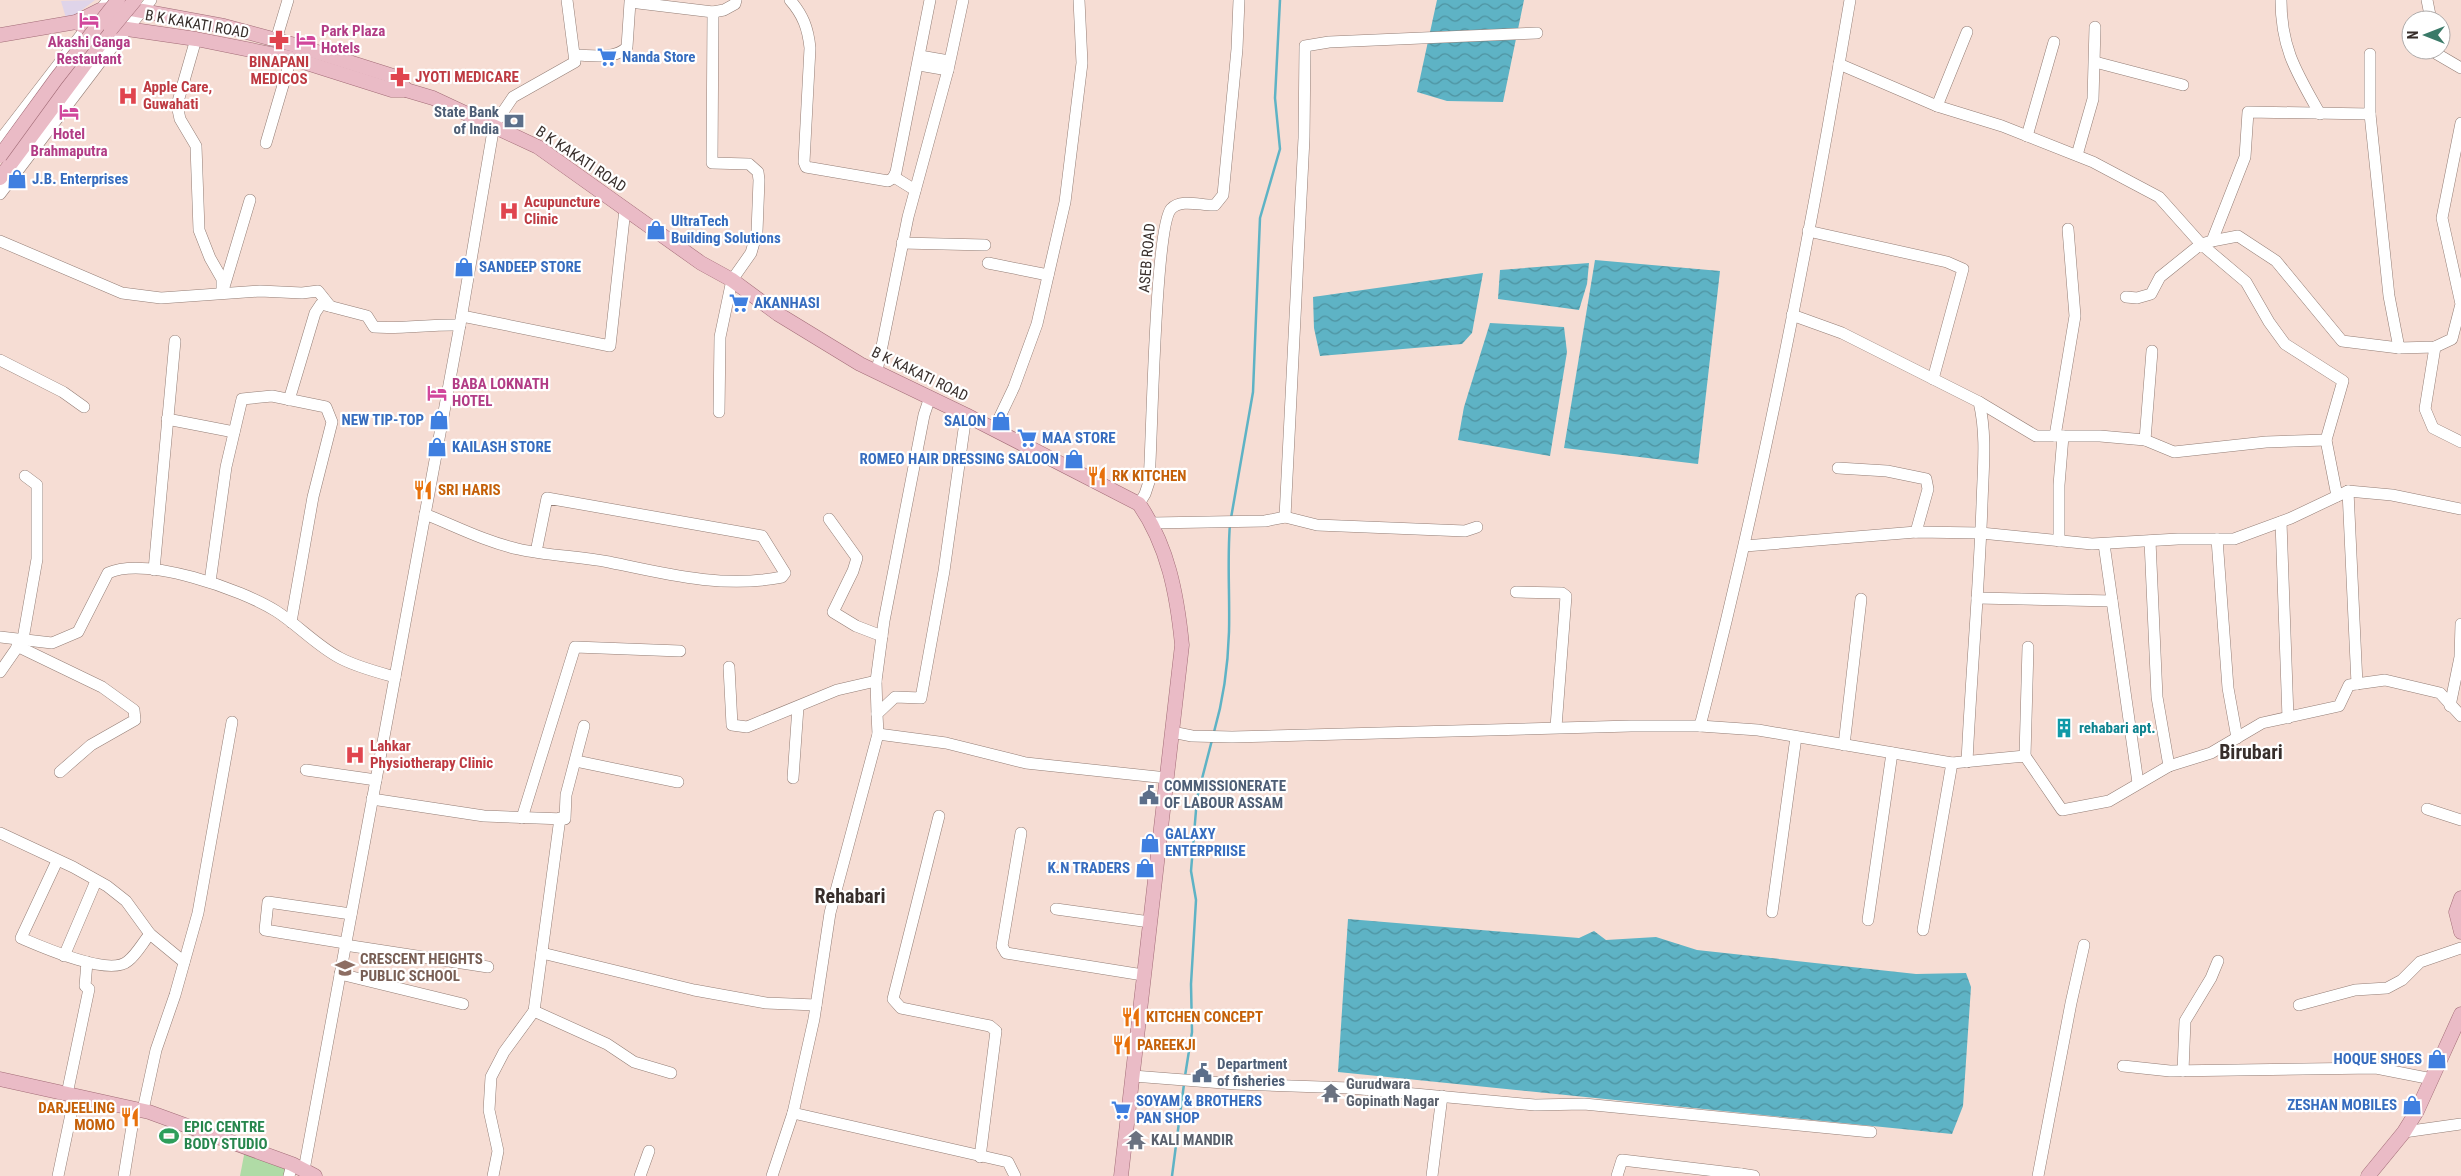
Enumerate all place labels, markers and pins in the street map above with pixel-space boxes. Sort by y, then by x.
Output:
hotel icon: Akashi Ganga Restautant [78,9,100,31]
place label: Park Plaza Hotels [321,22,385,57]
pharmacy icon: BINAPANI MEDICOS [268,29,290,51]
hotel icon: Park Plaza Hotels [295,29,317,51]
place label: Akashi Ganga Restautant [48,33,130,68]
supermarket icon: Nanda Store [596,46,618,68]
place label: Nanda Store [622,48,696,66]
place label: BINAPANI MEDICOS [249,53,309,88]
pharmacy icon: JYOTI MEDICARE [389,66,411,88]
place label: JYOTI MEDICARE [415,68,519,86]
place label: Apple Care, Guwahati [143,78,212,113]
hospital icon: Apple Care, Guwahati [117,85,139,107]
hotel icon: Hotel Brahmaputra [58,101,80,123]
place label: State Bank of India [434,103,500,138]
bank icon: State Bank of India [503,110,525,132]
place label: Hotel Brahmaputra [30,125,108,160]
shop icon: J.B. Enterprises [6,168,28,190]
place label: J.B. Enterprises [32,170,129,188]
place label: Acupuncture Clinic [524,193,600,228]
hospital icon: Acupuncture Clinic [498,200,520,222]
place label: UltraTech Building Solutions [671,212,781,247]
shop icon: UltraTech Building Solutions [645,219,667,241]
shop icon: SANDEEP STORE [453,256,475,278]
place label: SANDEEP STORE [479,258,581,276]
supermarket icon: AKANHASI [728,292,750,314]
place label: AKANHASI [754,294,820,312]
place label: BABA LOKNATH HOTEL [452,375,549,410]
hotel icon: BABA LOKNATH HOTEL [426,382,448,404]
shop icon: NEW TIP-TOP [428,409,450,431]
shop icon: SALON [990,410,1012,432]
place label: NEW TIP-TOP [342,411,424,429]
place label: SALON [944,412,986,430]
supermarket icon: MAA STORE [1016,427,1038,449]
place label: MAA STORE [1042,429,1116,447]
shop icon: KAILASH STORE [426,436,448,458]
place label: KAILASH STORE [452,438,551,456]
shop icon: ROMEO HAIR DRESSING SALOON [1063,448,1085,470]
place label: ROMEO HAIR DRESSING SALOON [859,450,1059,468]
restaurant icon: RK KITCHEN [1086,465,1108,487]
place label: RK KITCHEN [1112,467,1186,485]
restaurant icon: SRI HARIS [412,479,434,501]
place label: SRI HARIS [438,481,501,499]
building icon: rehabari apt. [2053,717,2075,739]
place label: rehabari apt. [2079,719,2156,737]
place label: Lahkar Physiotherapy Clinic [370,737,493,772]
hospital icon: Lahkar Physiotherapy Clinic [344,744,366,766]
place label: COMMISSIONERATE OF LABOUR ASSAM [1164,777,1286,812]
public building icon: COMMISSIONERATE OF LABOUR ASSAM [1138,784,1160,806]
place label: GALAXY ENTERPRIISE [1165,825,1246,860]
shop icon: GALAXY ENTERPRIISE [1139,832,1161,854]
shop icon: K.N TRADERS [1134,857,1156,879]
place label: K.N TRADERS [1048,859,1130,877]
place label: CRESCENT HEIGHTS PUBLIC SCHOOL [360,950,483,985]
school or university icon: CRESCENT HEIGHTS PUBLIC SCHOOL [334,957,356,979]
restaurant icon: KITCHEN CONCEPT [1120,1006,1142,1028]
place label: KITCHEN CONCEPT [1146,1008,1263,1026]
restaurant icon: PAREEKJI [1111,1034,1133,1056]
place label: PAREEKJI [1137,1036,1196,1054]
shop icon: HOQUE SHOES [2426,1048,2448,1070]
place label: HOQUE SHOES [2334,1050,2422,1068]
place label: Department of fisheries [1217,1055,1288,1090]
public building icon: Department of fisheries [1191,1062,1213,1084]
place label: Gurudwara Gopinath Nagar [1346,1075,1439,1110]
temple icon: Gurudwara Gopinath Nagar [1320,1082,1342,1104]
place label: SOYAM & BROTHERS PAN SHOP [1136,1092,1262,1127]
shop icon: ZESHAN MOBILES [2401,1094,2423,1116]
place label: ZESHAN MOBILES [2287,1096,2397,1114]
place label: DARJEELING MOMO [38,1099,115,1134]
supermarket icon: SOYAM & BROTHERS PAN SHOP [1110,1099,1132,1121]
restaurant icon: DARJEELING MOMO [119,1106,141,1128]
place label: EPIC CENTRE BODY STUDIO [184,1118,268,1153]
sports icon: EPIC CENTRE BODY STUDIO [158,1125,180,1147]
temple icon: KALI MANDIR [1125,1129,1147,1151]
place label: KALI MANDIR [1151,1131,1233,1149]

